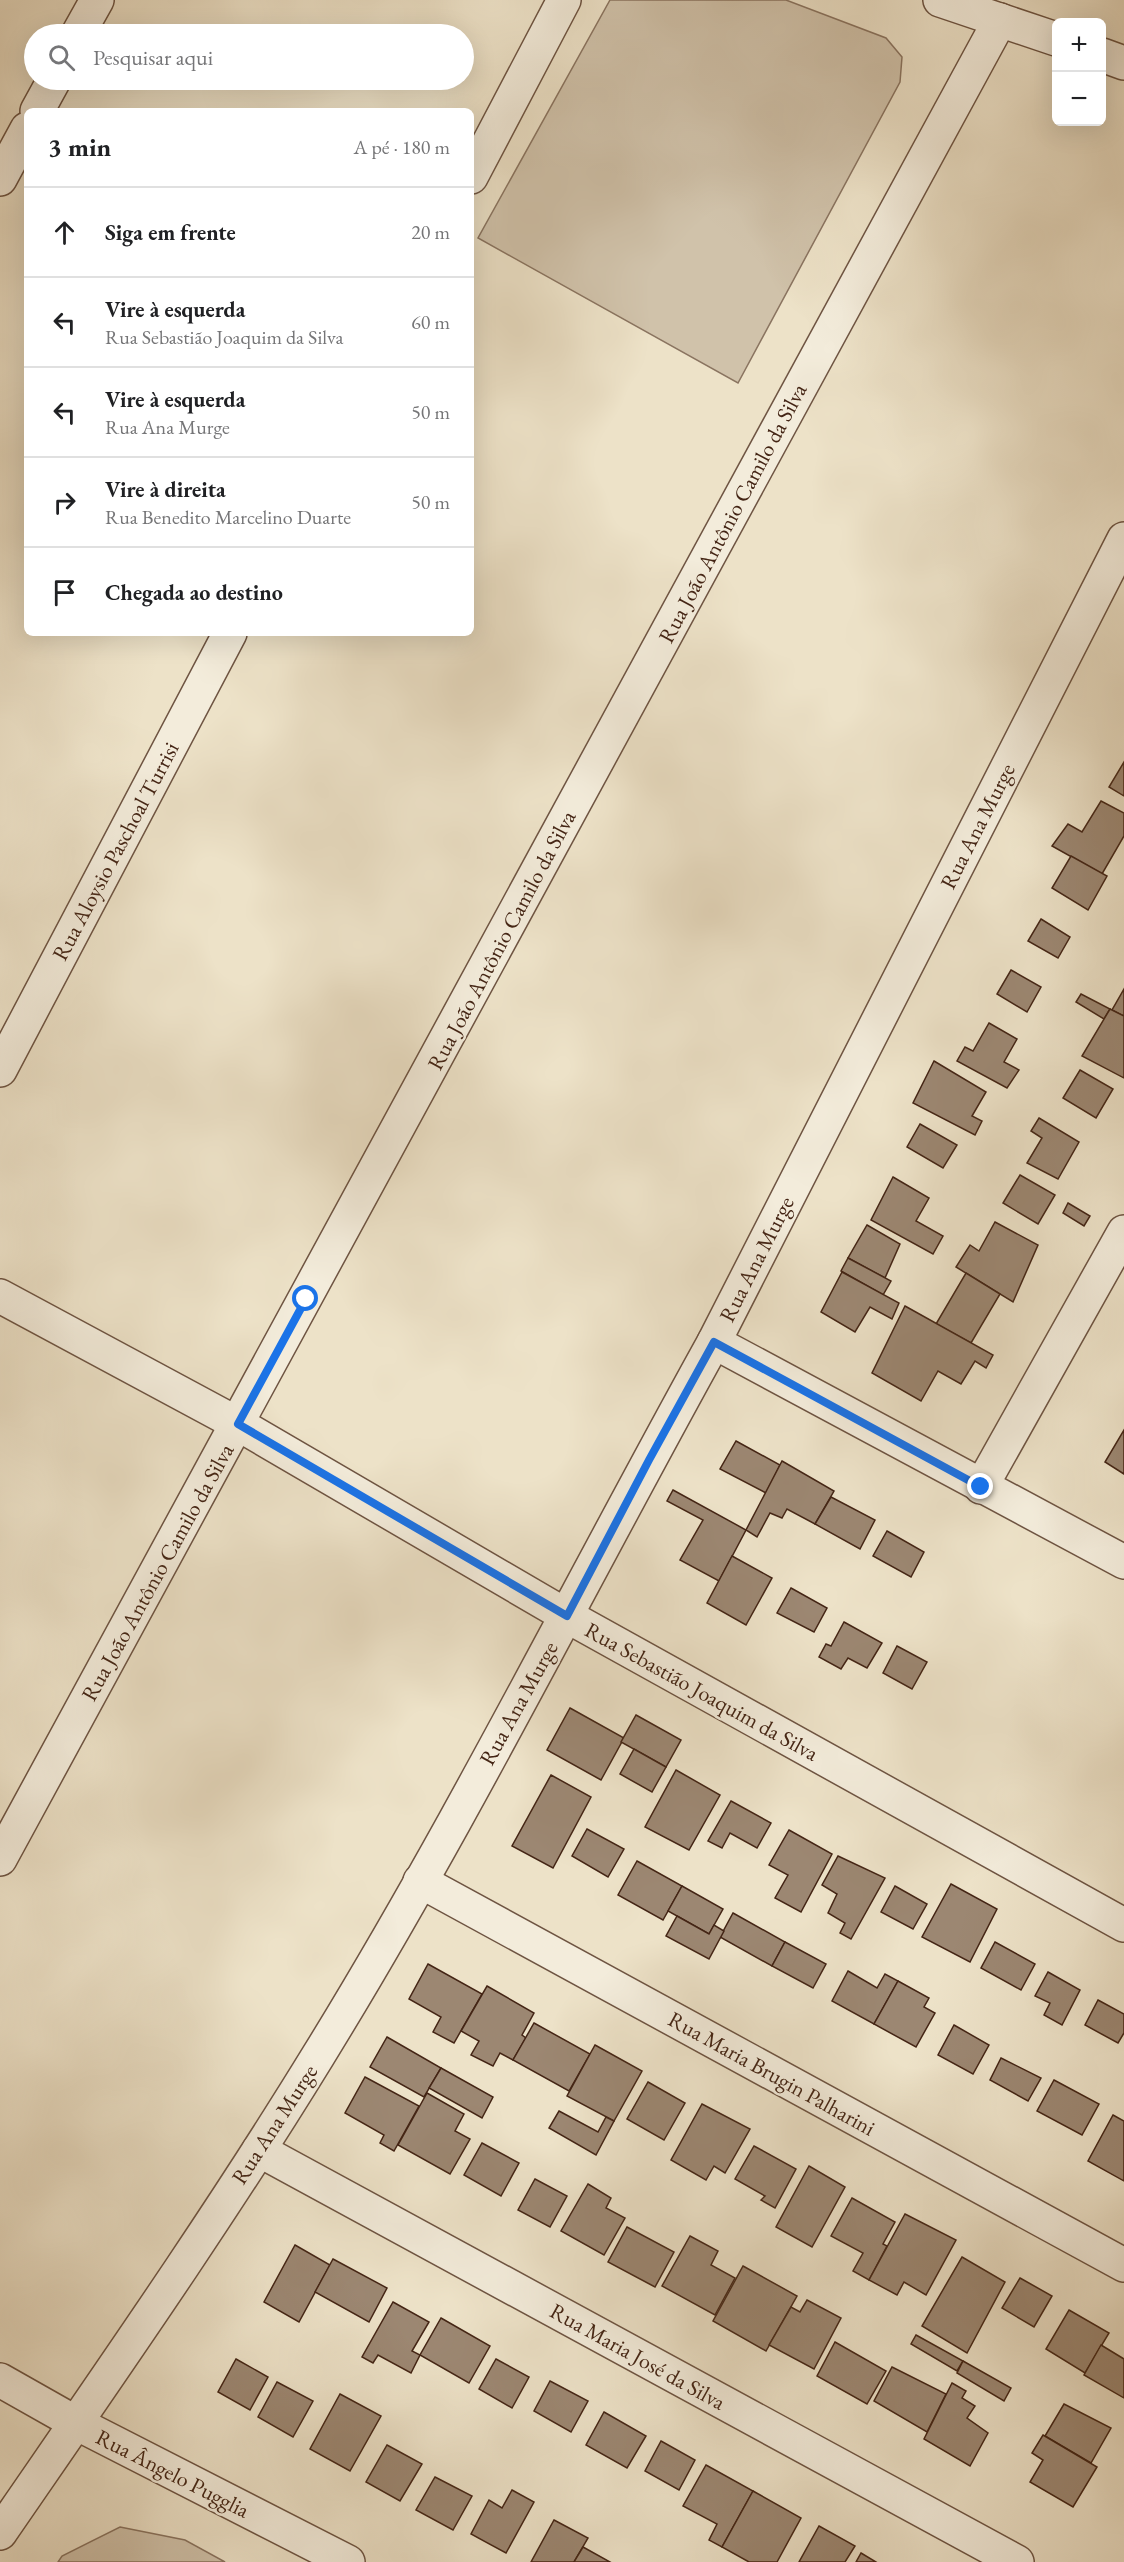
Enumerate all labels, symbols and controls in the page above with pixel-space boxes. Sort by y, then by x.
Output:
map controls [1052,18,1106,126]
button: + [1052,18,1106,72]
search box [24,24,474,90]
icon: search [45,41,78,74]
text: Pesquisar aqui [93,43,213,72]
button: − [1052,72,1106,126]
text: 3 min [48,130,111,164]
text: A pé · 180 m [354,134,450,160]
icon: ahead [48,216,81,249]
text: Siga em frente [105,218,236,247]
text: 20 m [411,219,450,245]
text: Vire à esquerda [105,295,245,324]
icon: left [48,306,81,339]
text: 60 m [411,309,450,335]
text: Rua Sebastião Joaquim da Silva [105,324,344,350]
street label: Rua João Antônio Camilo da Silva [652,378,813,648]
text: Vire à esquerda [105,385,245,414]
icon: left [48,396,81,429]
text: 50 m [411,399,450,425]
text: Rua Ana Murge [105,414,230,440]
text: Vire à direita [105,475,226,504]
icon: right [48,486,81,519]
text: 50 m [411,489,450,515]
text: Rua Benedito Marcelino Duarte [105,504,351,530]
icon: arrive [48,576,81,609]
text: Chegada ao destino [105,578,283,607]
street label: Rua Aloysio Paschoal Turrisi [45,737,185,966]
street label: Rua Ana Murge [933,758,1022,894]
street label: Rua João Antônio Camilo da Silva [421,805,582,1075]
street label: Rua Ana Murge [712,1191,801,1327]
route start [292,1285,318,1311]
street label: Rua João Antônio Camilo da Silva [74,1438,241,1706]
route end [967,1473,993,1499]
street label: Rua Sebastião Joaquim da Silva [580,1615,824,1768]
street label: Rua Ana Murge [472,1636,565,1770]
street label: Rua Maria Brugin Palharini [663,2004,880,2142]
street label: Rua Ana Murge [225,2058,324,2190]
street label: Rua Maria José da Silva [545,2296,731,2417]
street label: Rua Ângelo Pugglia [91,2422,255,2525]

